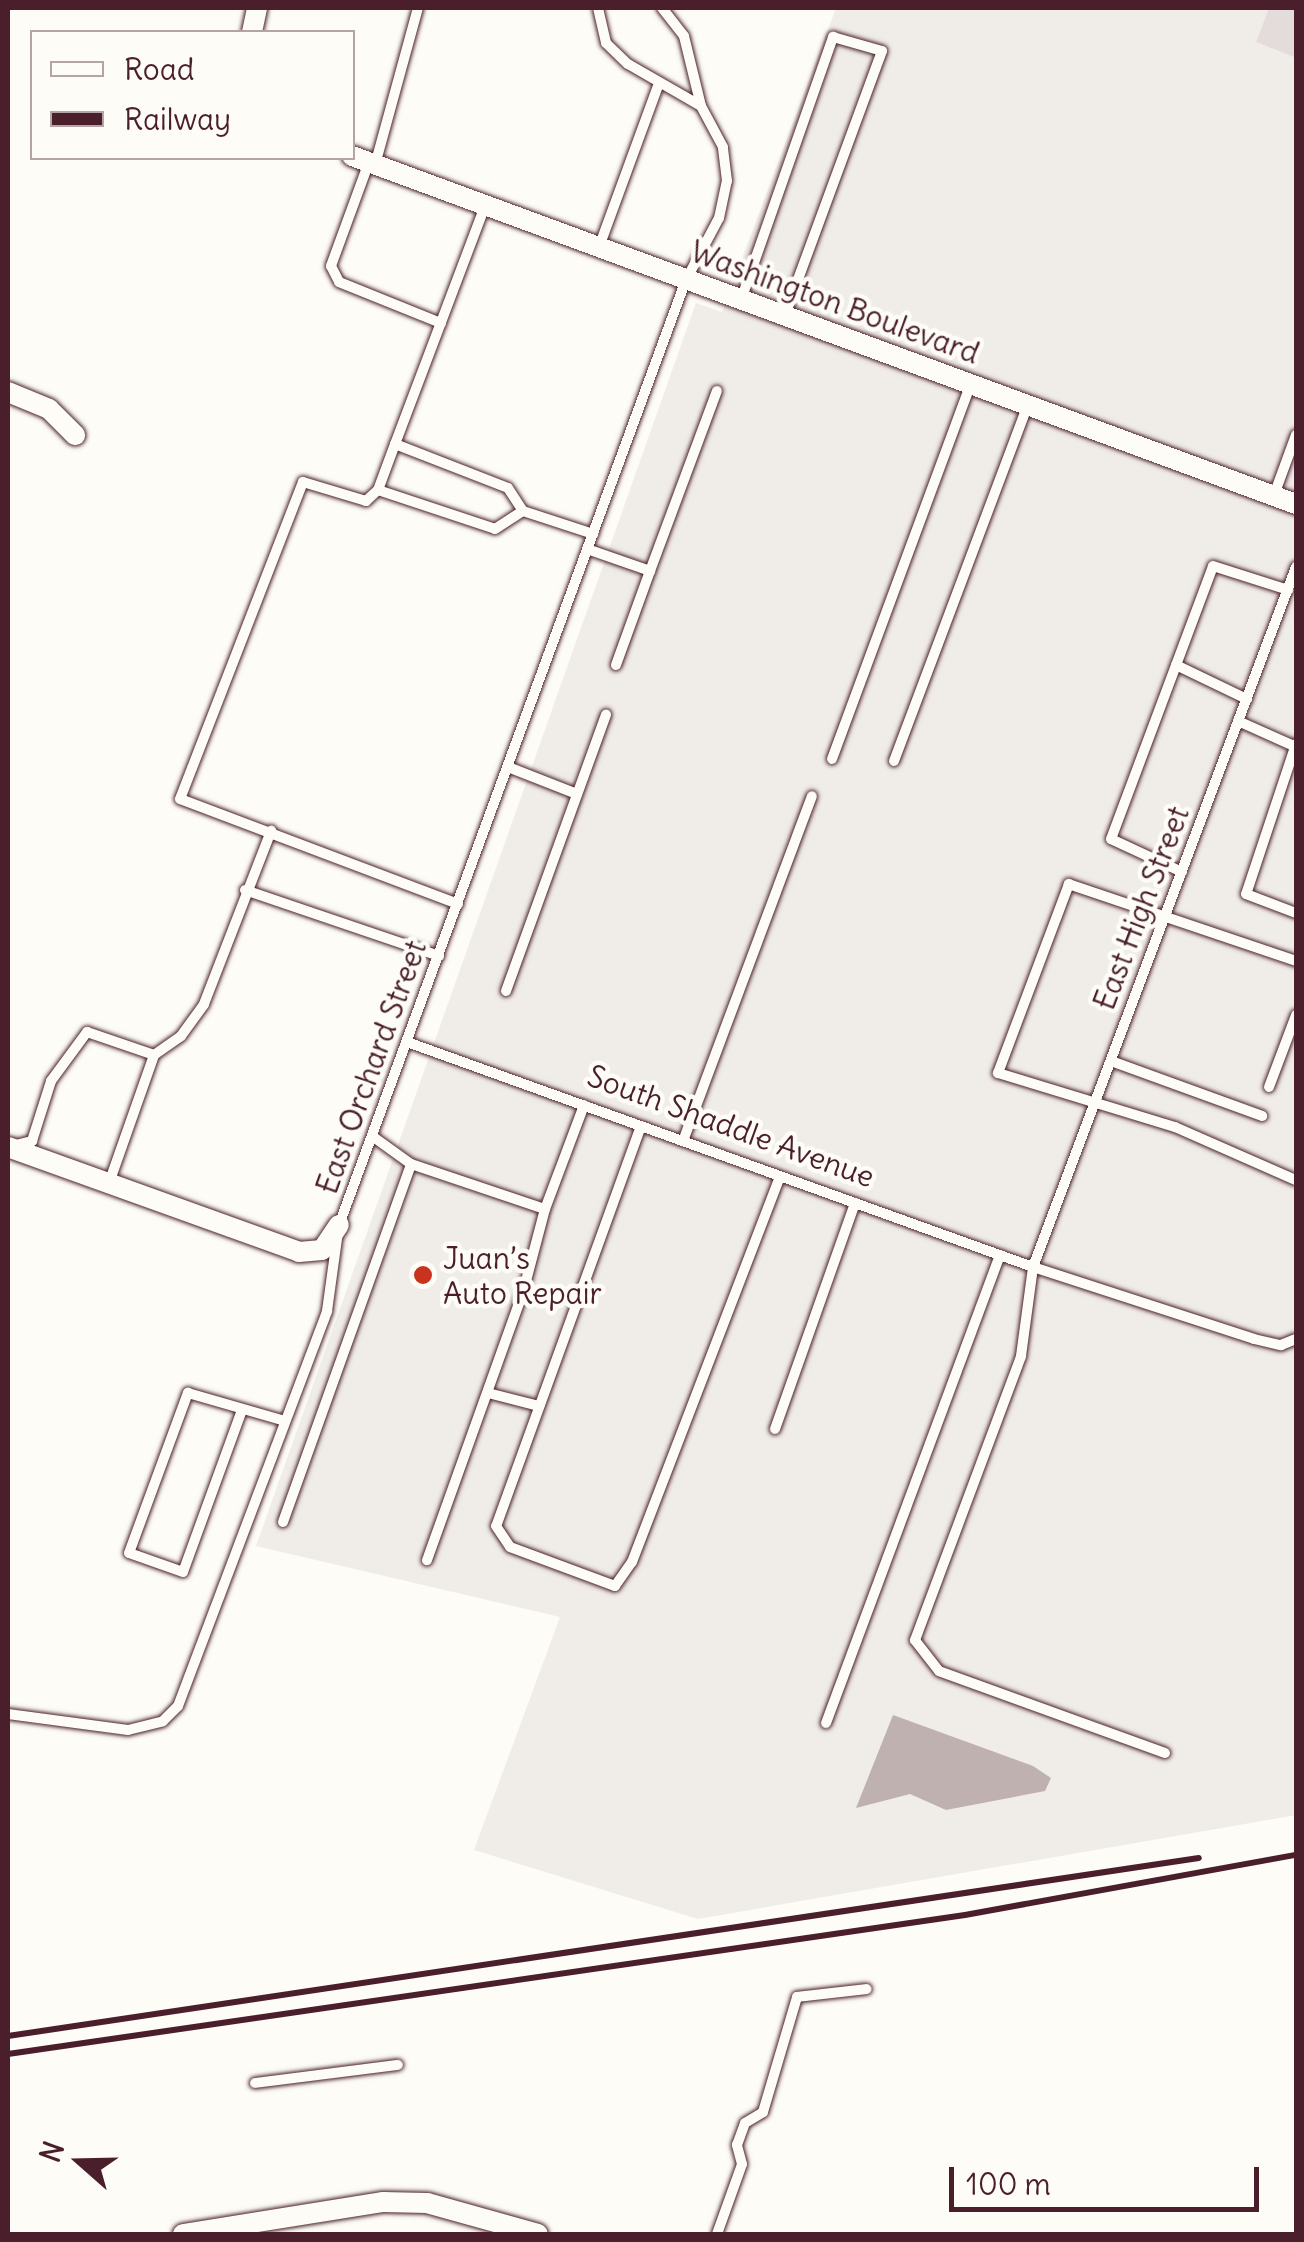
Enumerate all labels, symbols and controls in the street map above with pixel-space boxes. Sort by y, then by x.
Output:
legend [30,30,355,160]
text: Road [124,50,194,88]
text: Railway [124,100,231,138]
street label: Washington Boulevard [686,233,984,371]
street label: East High Street [1086,801,1196,1015]
street label: East Orchard Street [308,935,434,1199]
street label: South Shaddle Avenue [583,1057,879,1195]
place label: Juan’s Auto Repair [443,1240,602,1310]
marker: Juan’s Auto Repair [412,1264,434,1286]
north arrow [30,2112,130,2212]
text: N [32,2136,72,2167]
scale bar [954,2147,1264,2209]
text: 100 m [966,2165,1051,2203]

